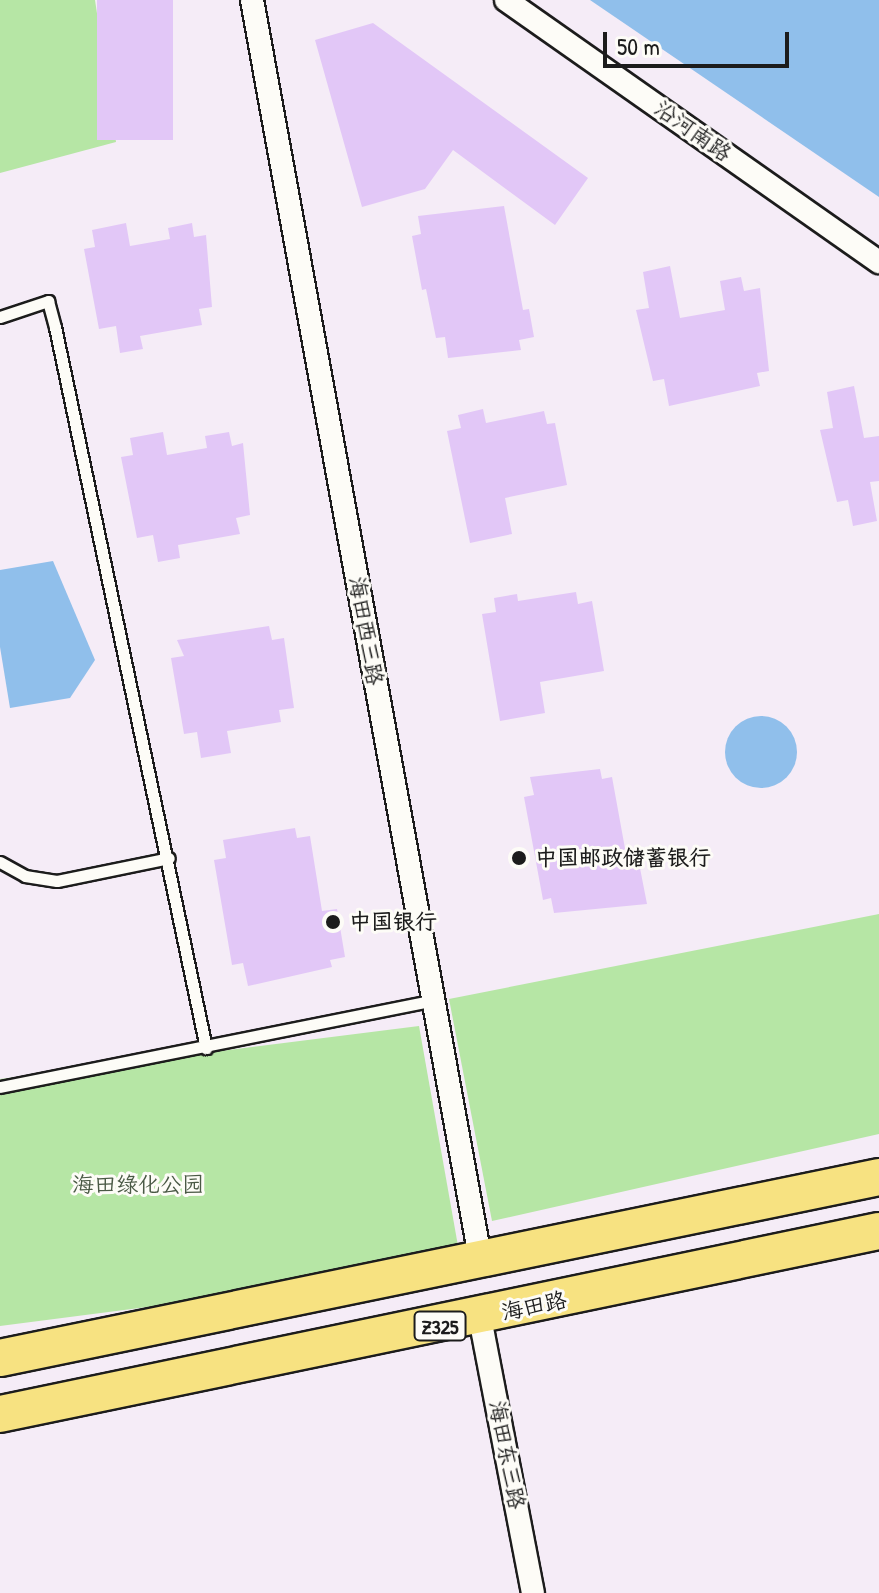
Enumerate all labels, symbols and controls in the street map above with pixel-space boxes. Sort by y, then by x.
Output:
scale bar [607,16,793,66]
text: 50 m [617,30,660,62]
street label: 沿河南路 [649,95,737,167]
street label: 海田西三路 [343,575,389,687]
place label: 中国邮政储蓄银行 [535,845,711,871]
marker: 中国邮政储蓄银行 [510,849,528,867]
place label: 中国银行 [349,909,437,935]
marker: 中国银行 [324,913,342,931]
park label: 海田绿化公园 [72,1172,204,1198]
street label: 海田路 [499,1286,569,1326]
road number: Z325 [412,1310,468,1342]
street label: 海田东三路 [484,1398,530,1512]

